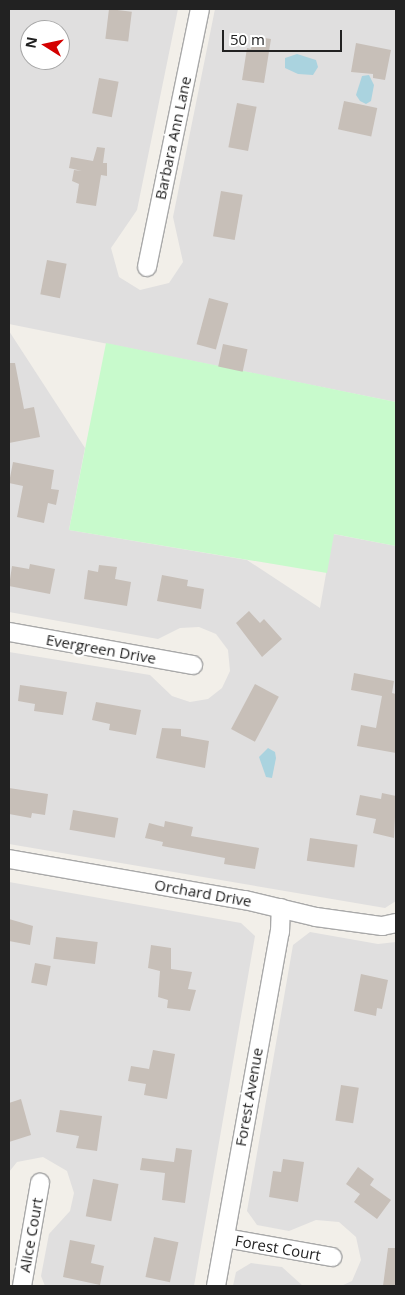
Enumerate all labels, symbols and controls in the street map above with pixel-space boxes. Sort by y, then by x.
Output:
north arrow [20,20,70,70]
scale bar [225,20,345,52]
text: 50 m [230,29,265,49]
text: N [20,35,41,50]
street label: Barbara Ann Lane [151,75,195,201]
street label: Evergreen Drive [45,630,157,668]
street label: Orchard Drive [153,876,253,910]
street label: Forest Avenue [231,1046,267,1148]
street label: Alice Court [16,1196,46,1274]
street label: Forest Court [234,1232,322,1264]

